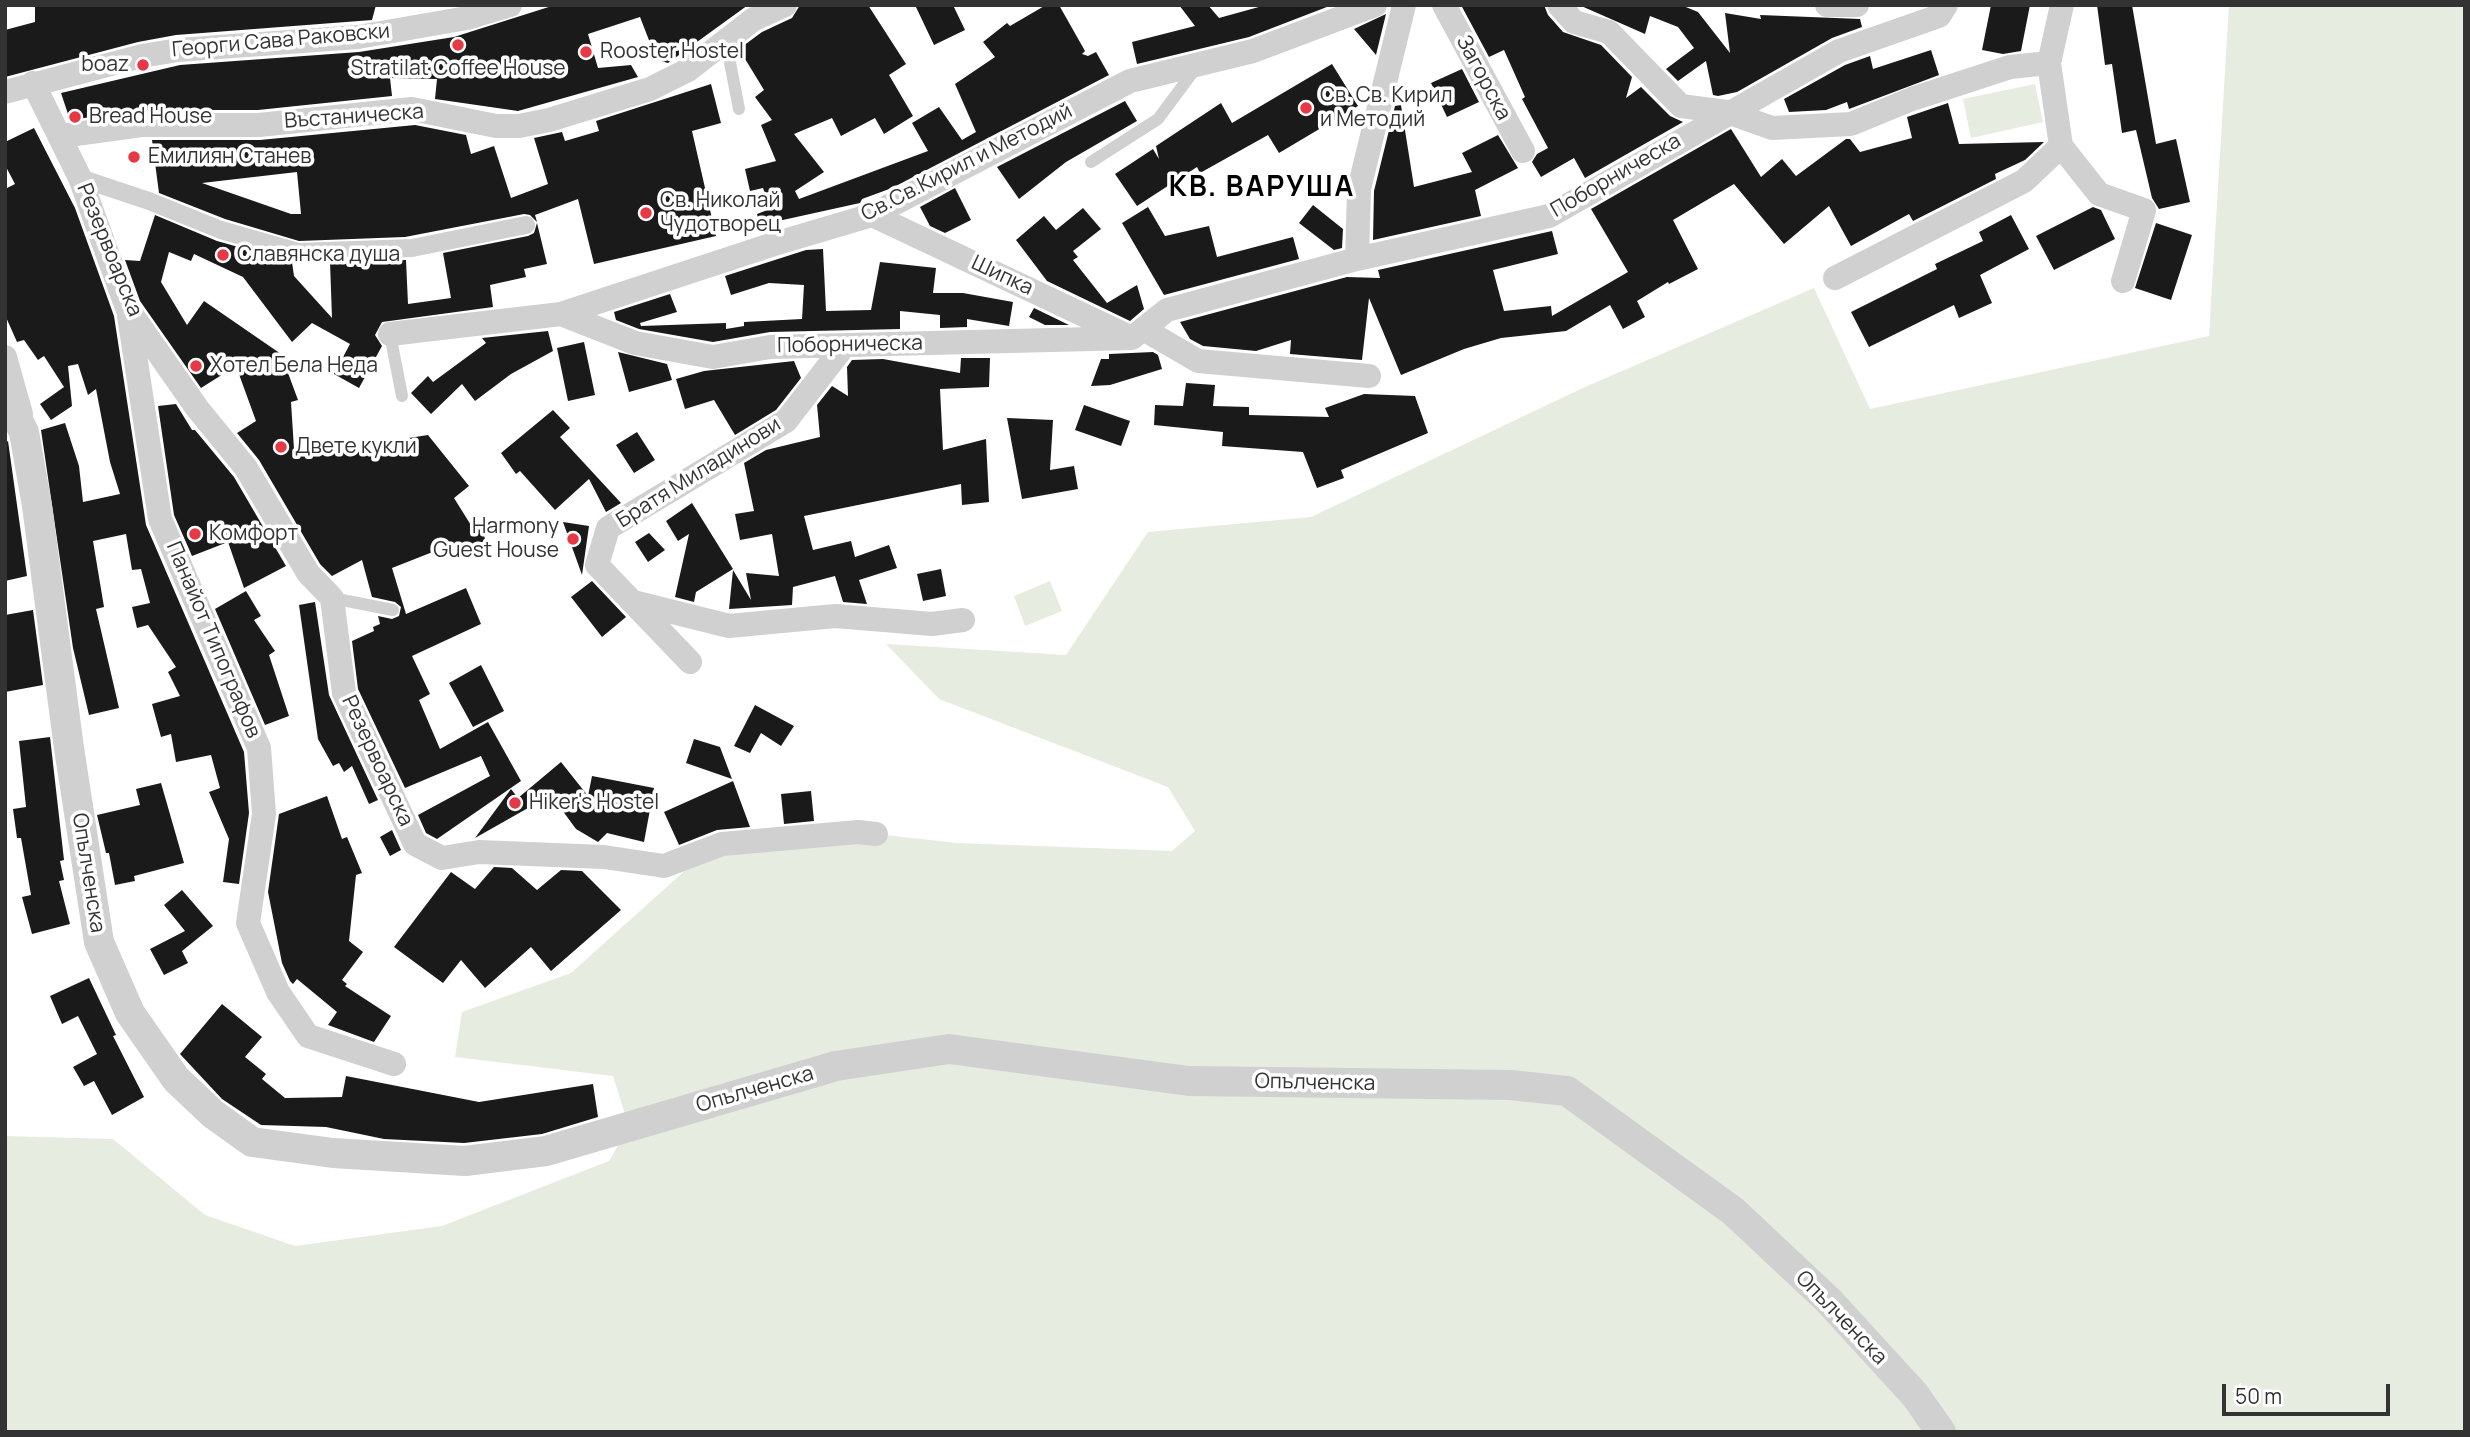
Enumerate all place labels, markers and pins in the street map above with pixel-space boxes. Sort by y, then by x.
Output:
marker: Stratilat Coffee House [450,37,466,53]
place label: Rooster Hostel [600,39,744,65]
marker: Rooster Hostel [578,44,594,60]
place label: boaz [81,52,129,78]
place label: Stratilat Coffee House [351,56,565,82]
marker: boaz [135,57,151,73]
place label: Св. Св. Кирил и Методий [1320,83,1452,133]
marker: Св. Св. Кирил и Методий [1298,100,1314,116]
place label: Bread House [89,104,212,130]
marker: Bread House [67,109,83,125]
place label: Емилиян Станев [148,144,312,170]
marker: Емилиян Станев [126,149,142,165]
place label: Св. Николай Чудотворец [660,188,781,238]
marker: Св. Николай Чудотворец [638,205,654,221]
place label: Славянска душа [237,242,400,268]
marker: Славянска душа [215,247,231,263]
place label: Xотел Бела Неда [210,353,378,379]
marker: Xотел Бела Неда [188,358,204,374]
place label: Двете кукли [295,434,417,460]
marker: Двете кукли [273,439,289,455]
place label: Harmony Guest House [433,514,559,564]
place label: Комфорт [209,521,298,547]
marker: Комфорт [187,526,203,542]
marker: Harmony Guest House [565,531,581,547]
place label: Hiker's Hostel [529,790,659,816]
marker: Hiker's Hostel [507,795,523,811]

